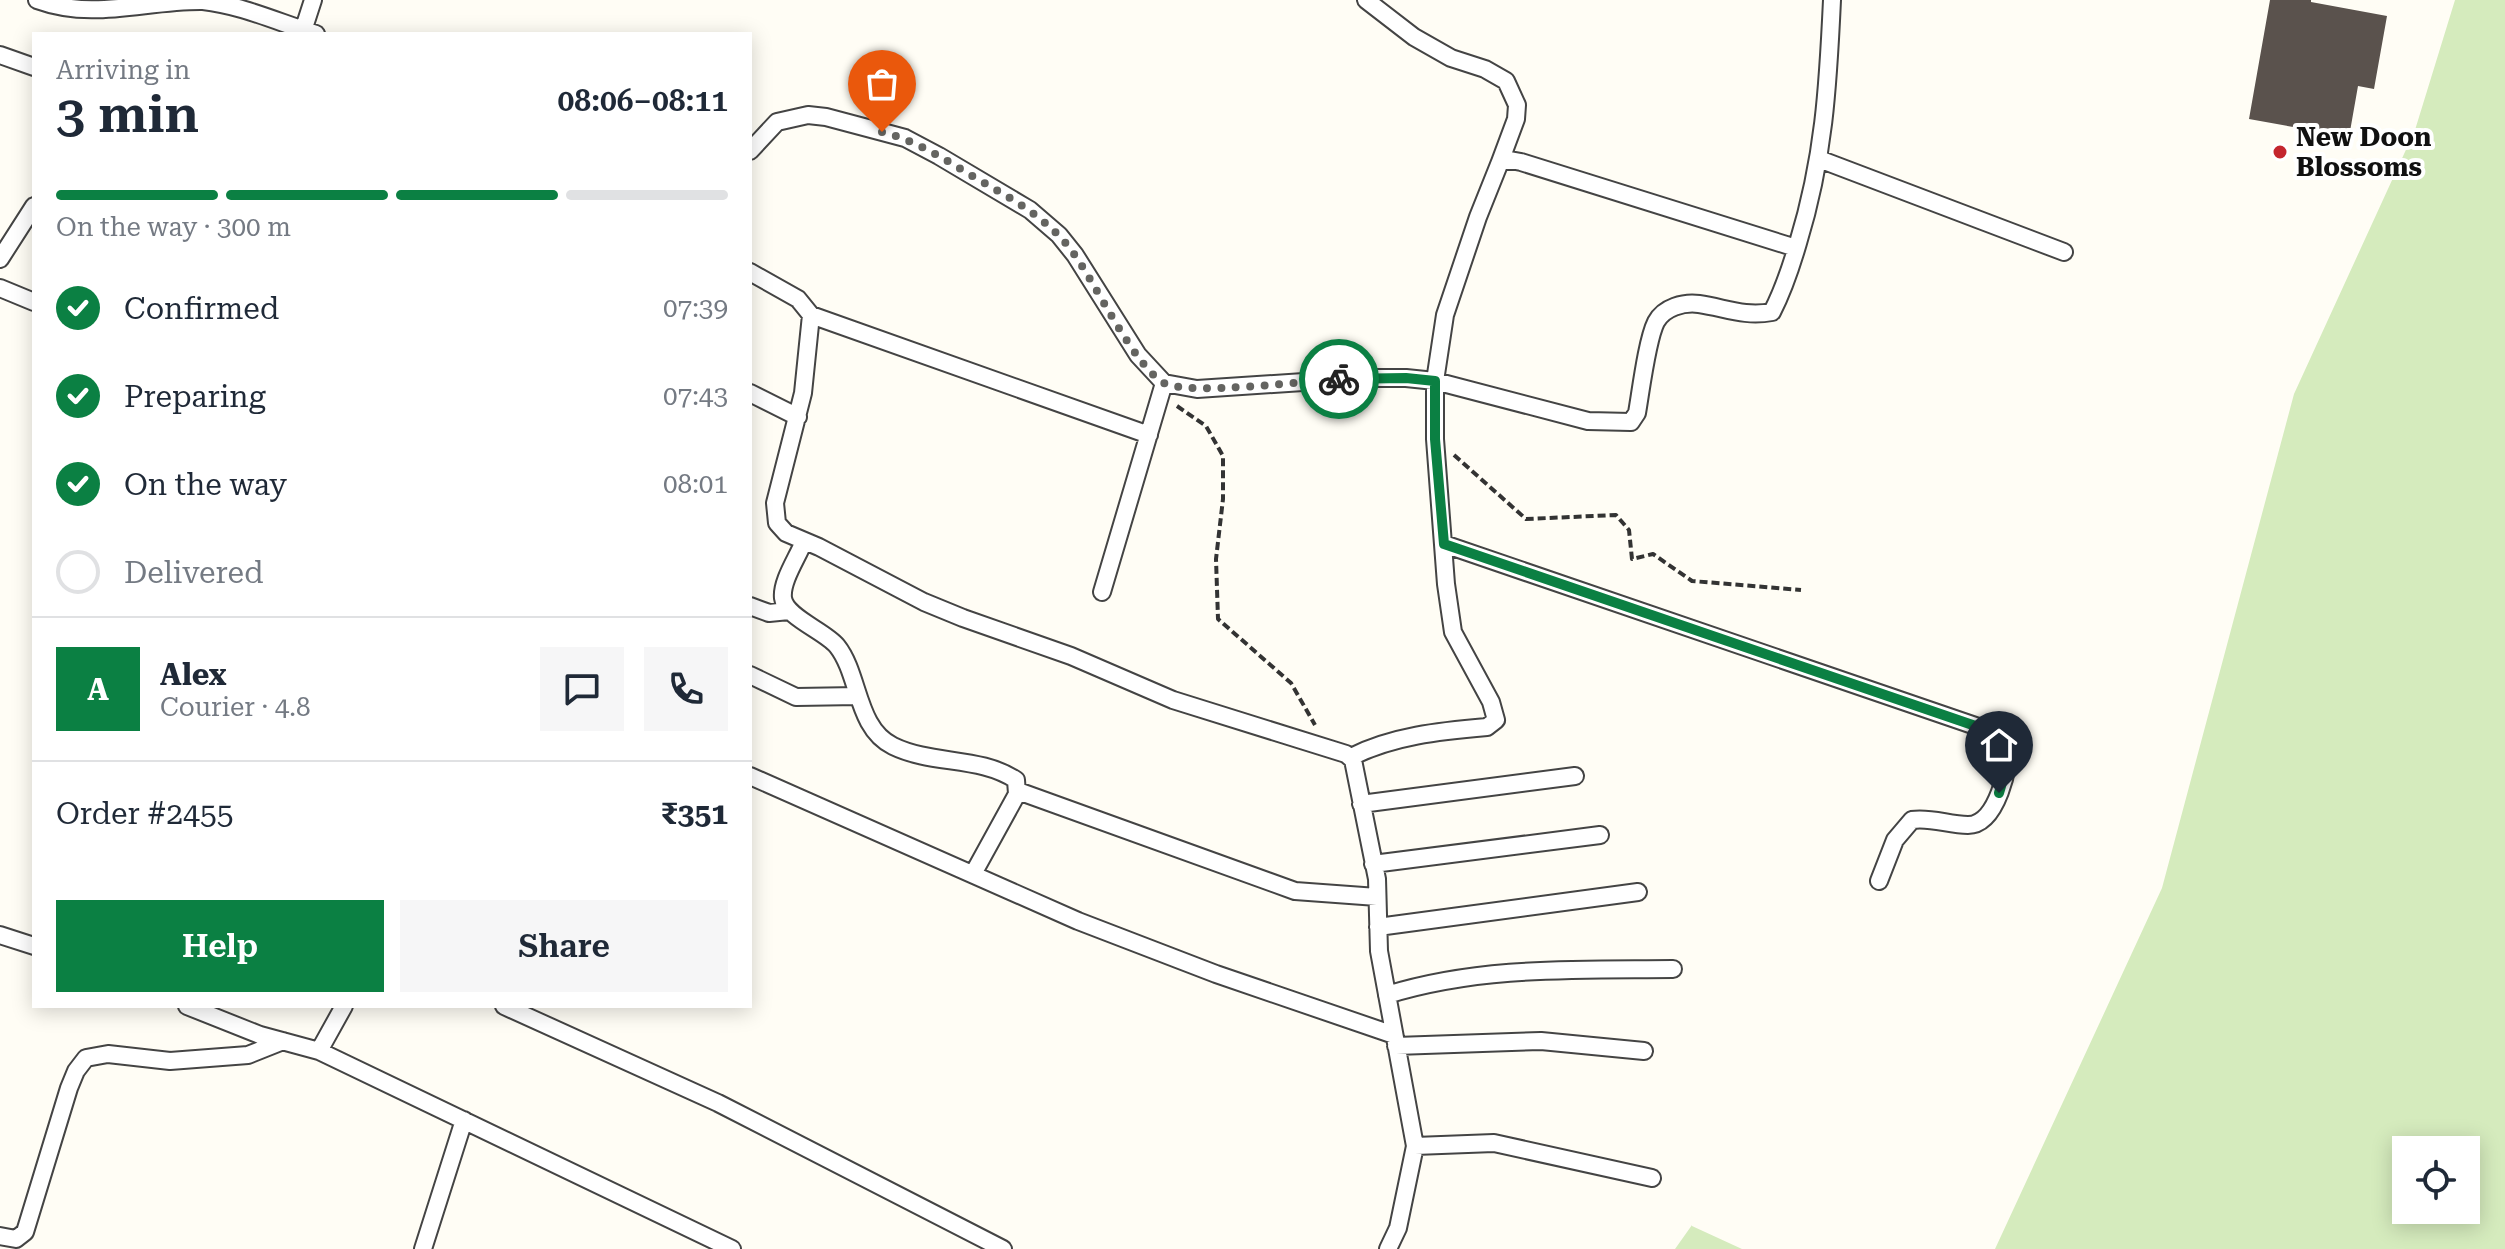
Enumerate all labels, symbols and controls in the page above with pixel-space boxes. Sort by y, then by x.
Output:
pin [848,50,916,132]
text: Arriving in [56,55,190,85]
icon: bag [860,62,904,106]
text: 08:06–08:11 [558,83,728,118]
text: 3 min [56,84,199,145]
place label: New Doon Blossoms [2296,122,2432,182]
marker: New Doon Blossoms [2271,143,2289,161]
text: On the way · 300 m [56,212,291,242]
icon: check [56,286,100,330]
text: Confirmed [124,291,279,326]
text: 07:39 [663,293,728,323]
courier [1299,339,1379,419]
icon: bike [1317,357,1361,401]
icon: check [56,374,100,418]
text: Preparing [124,379,266,414]
text: 07:43 [663,381,728,411]
icon: check [56,462,100,506]
text: On the way [124,467,287,502]
text: 08:01 [663,469,728,499]
text: Delivered [124,555,263,590]
button: chat [540,647,624,731]
button: phone [644,647,728,731]
text: Alex [160,657,227,692]
text: A [87,672,109,707]
text: Courier · 4.8 [160,692,310,722]
pin [1965,711,2033,793]
icon: home [1977,723,2021,767]
text: Order #2455 [56,796,234,831]
text: ₹351 [661,796,728,831]
button: Help [56,900,384,992]
button: Share [400,900,728,992]
map controls [2392,1136,2480,1224]
button: locate [2392,1136,2480,1224]

